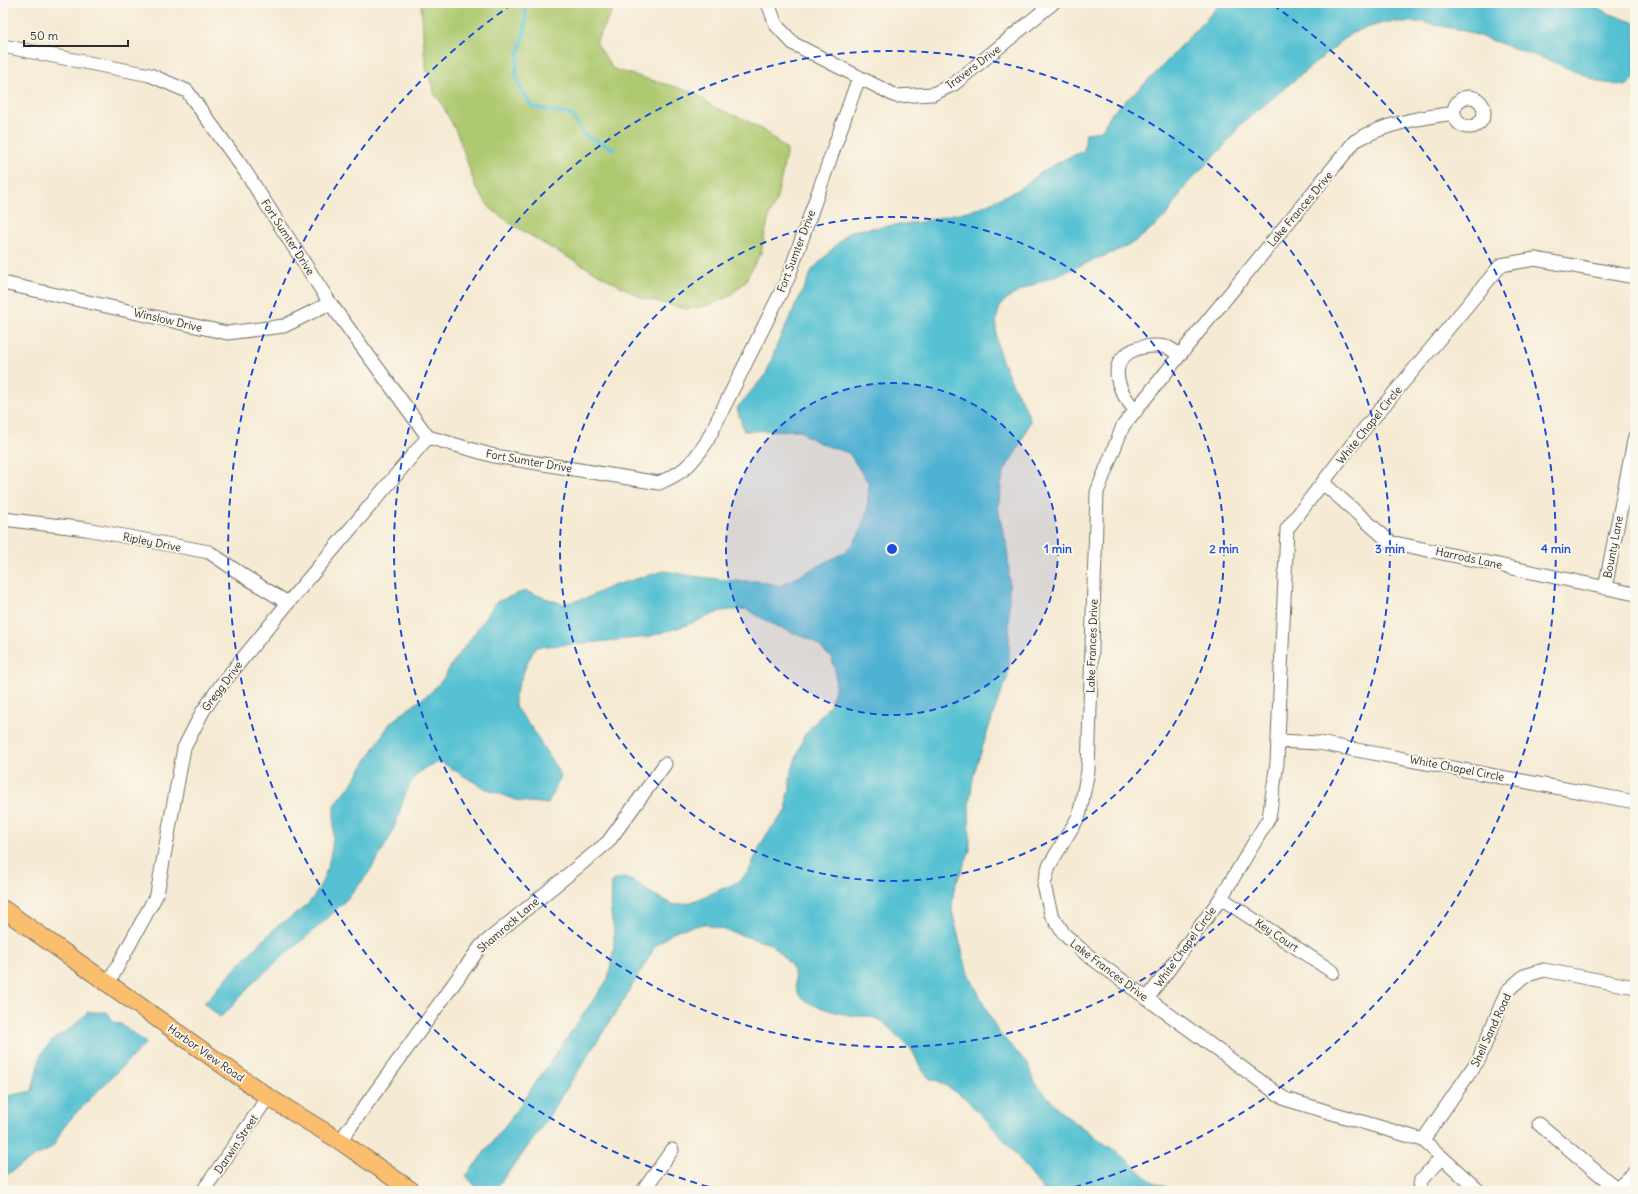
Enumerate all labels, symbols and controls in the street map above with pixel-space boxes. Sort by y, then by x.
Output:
scale bar [24,22,128,48]
text: 50 m [30,28,59,43]
street label: Travers Drive [943,42,1003,92]
street label: Lake Frances Drive [1264,168,1336,250]
street label: Fort Sumter Drive [258,197,318,278]
street label: Fort Sumter Drive [774,208,818,294]
street label: Winslow Drive [132,305,204,335]
street label: White Chapel Circle [1333,383,1405,467]
street label: Fort Sumter Drive [485,447,573,475]
street label: Bounty Lane [1600,515,1626,579]
street label: Ripley Drive [122,529,182,555]
text: 1 min [1044,541,1072,556]
text: 2 min [1209,541,1239,556]
text: 3 min [1375,541,1405,556]
text: 4 min [1541,541,1571,556]
centre of rings [885,542,899,556]
street label: Harrods Lane [1434,544,1504,572]
street label: Lake Frances Drive [1083,599,1101,693]
street label: Gregg Drive [199,658,245,714]
street label: White Chapel Circle [1408,752,1506,784]
street label: Shamrock Lane [474,894,542,956]
street label: White Chapel Circle [1151,904,1219,990]
street label: Key Court [1253,915,1302,955]
street label: Lake Frances Drive [1067,936,1151,1004]
street label: Shell Sand Road [1468,990,1514,1069]
street label: Harbor View Road [165,1021,247,1085]
street label: Darwin Street [211,1112,261,1176]

